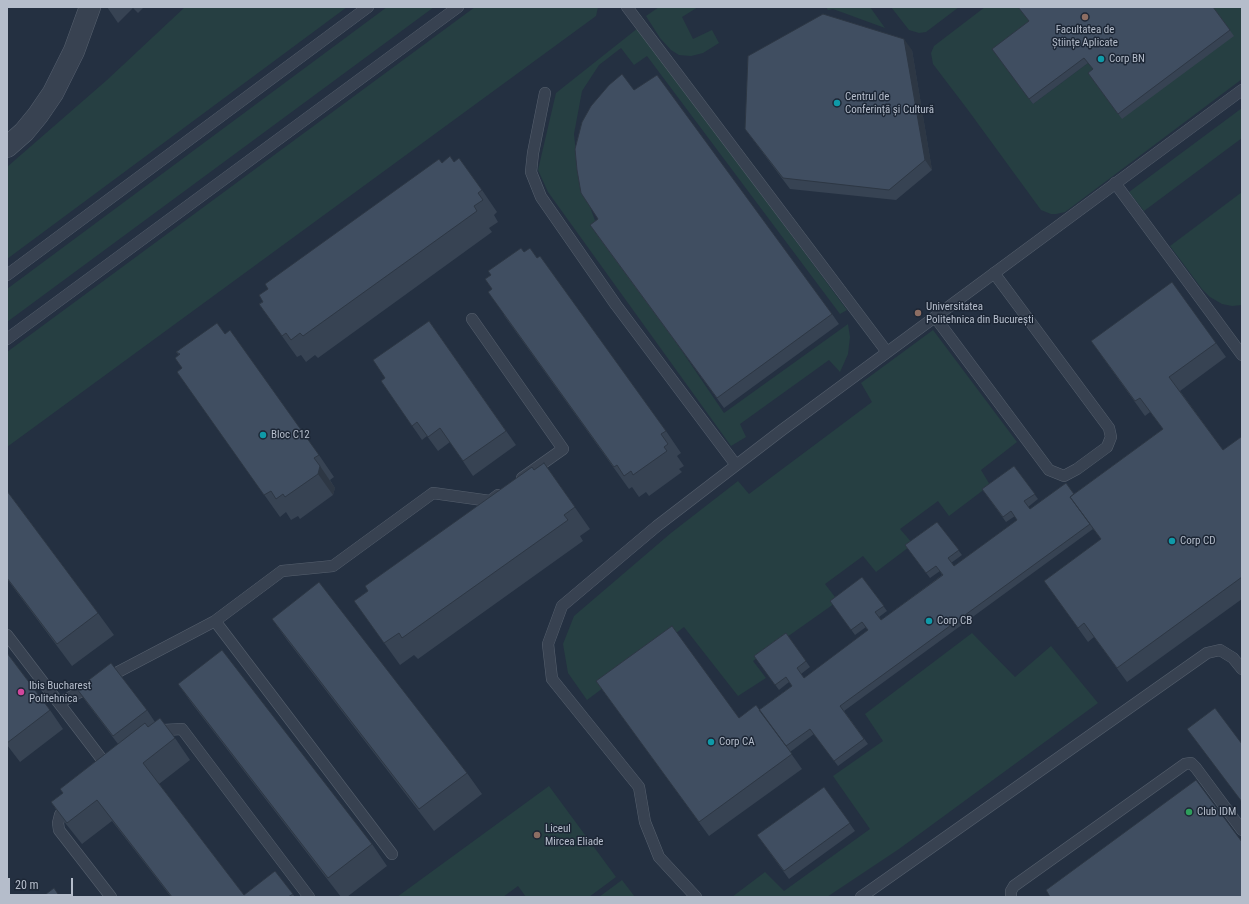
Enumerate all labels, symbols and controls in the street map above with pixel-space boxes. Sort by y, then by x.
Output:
marker: Facultatea de Științe Aplicate [1080,12,1090,22]
place label: Facultatea de Științe Aplicate [1052,23,1118,49]
place label: Corp BN [1109,52,1145,66]
marker: Corp BN [1096,54,1106,64]
place label: Centrul de Conferință și Cultură [845,90,934,116]
marker: Centrul de Conferință și Cultură [832,98,842,108]
place label: Universitatea Politehnica din București [926,300,1034,326]
marker: Universitatea Politehnica din București [913,308,923,318]
place label: Bloc C12 [271,428,310,442]
marker: Bloc C12 [258,430,268,440]
place label: Corp CD [1180,534,1216,548]
marker: Corp CD [1167,536,1177,546]
place label: Corp CB [937,614,972,628]
marker: Corp CB [924,616,934,626]
place label: Ibis Bucharest Politehnica [29,679,91,705]
marker: Ibis Bucharest Politehnica [16,687,26,697]
place label: Corp CA [719,735,755,749]
marker: Corp CA [706,737,716,747]
place label: Club IDM [1197,805,1236,819]
marker: Club IDM [1184,807,1194,817]
place label: Liceul Mircea Eliade [545,822,604,848]
marker: Liceul Mircea Eliade [532,830,542,840]
scale bar [10,870,75,896]
text: 20 m [15,878,39,892]

